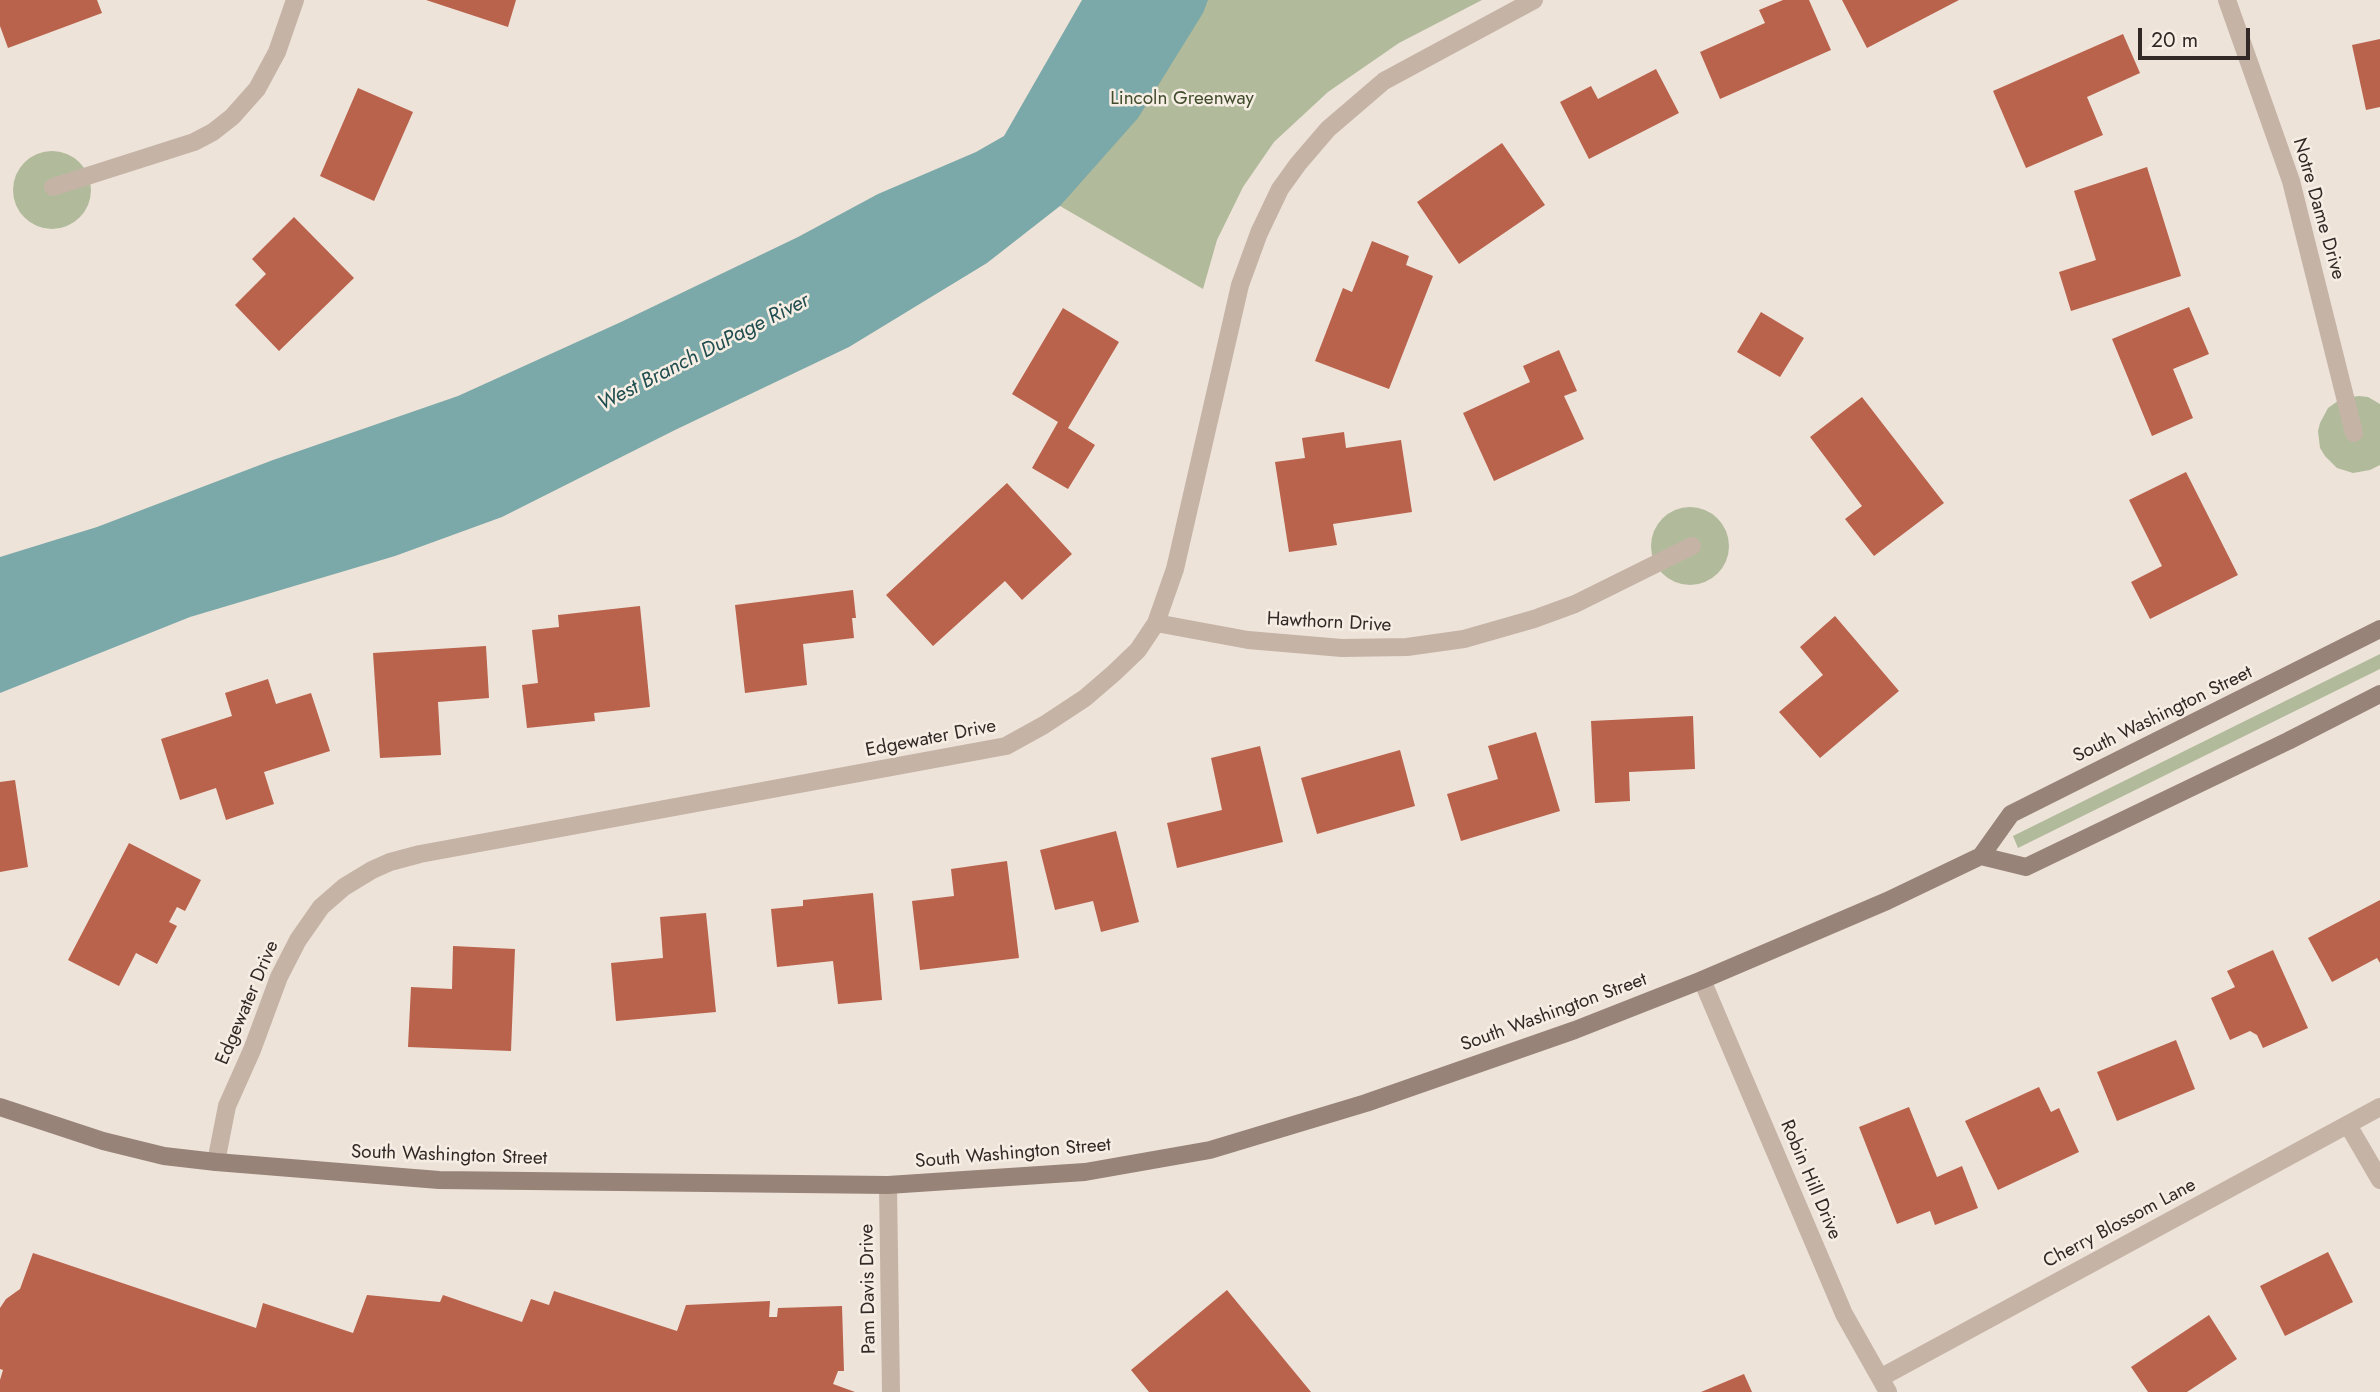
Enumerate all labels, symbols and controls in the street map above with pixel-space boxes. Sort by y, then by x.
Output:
scale bar [2142,14,2254,58]
text: 20 m [2151,25,2198,55]
park label: Lincoln Greenway [1110,88,1254,110]
street label: Notre Dame Drive [2287,136,2349,282]
water label: West Branch DuPage River [594,289,814,417]
street label: Hawthorn Drive [1266,608,1392,638]
street label: South Washington Street [2070,662,2256,768]
street label: Edgewater Drive [864,715,998,763]
street label: Edgewater Drive [212,938,284,1068]
street label: South Washington Street [1458,969,1650,1057]
street label: Robin Hill Drive [1775,1117,1845,1243]
street label: South Washington Street [914,1134,1112,1174]
street label: South Washington Street [350,1141,548,1171]
street label: Cherry Blossom Lane [2040,1174,2200,1274]
street label: Pam Davis Drive [856,1224,882,1354]

